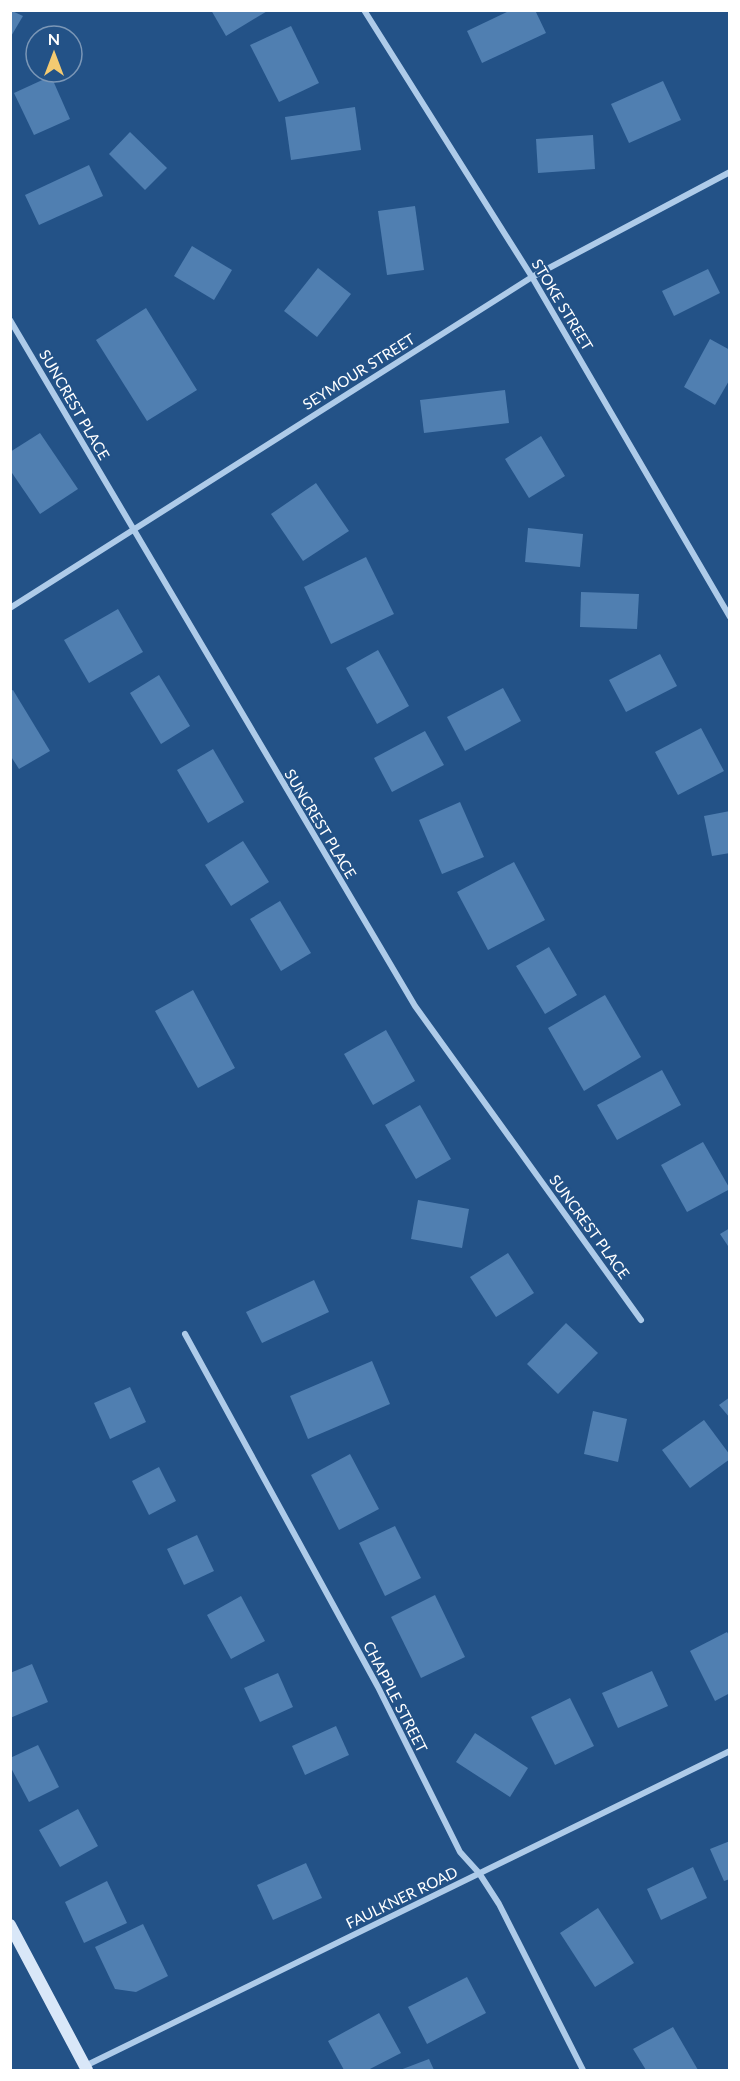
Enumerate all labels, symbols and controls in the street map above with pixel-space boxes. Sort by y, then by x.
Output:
north arrow [24,24,84,84]
text: N [48,29,60,48]
street label: STOKE STREET [528,255,597,354]
street label: SEYMOUR STREET [299,329,418,413]
street label: SUNCREST PLACE [36,346,114,463]
street label: SUNCREST PLACE [281,766,361,881]
street label: SUNCREST PLACE [546,1171,634,1282]
street label: CHAPPLE STREET [360,1638,432,1755]
street label: FAULKNER ROAD [343,1862,460,1932]

